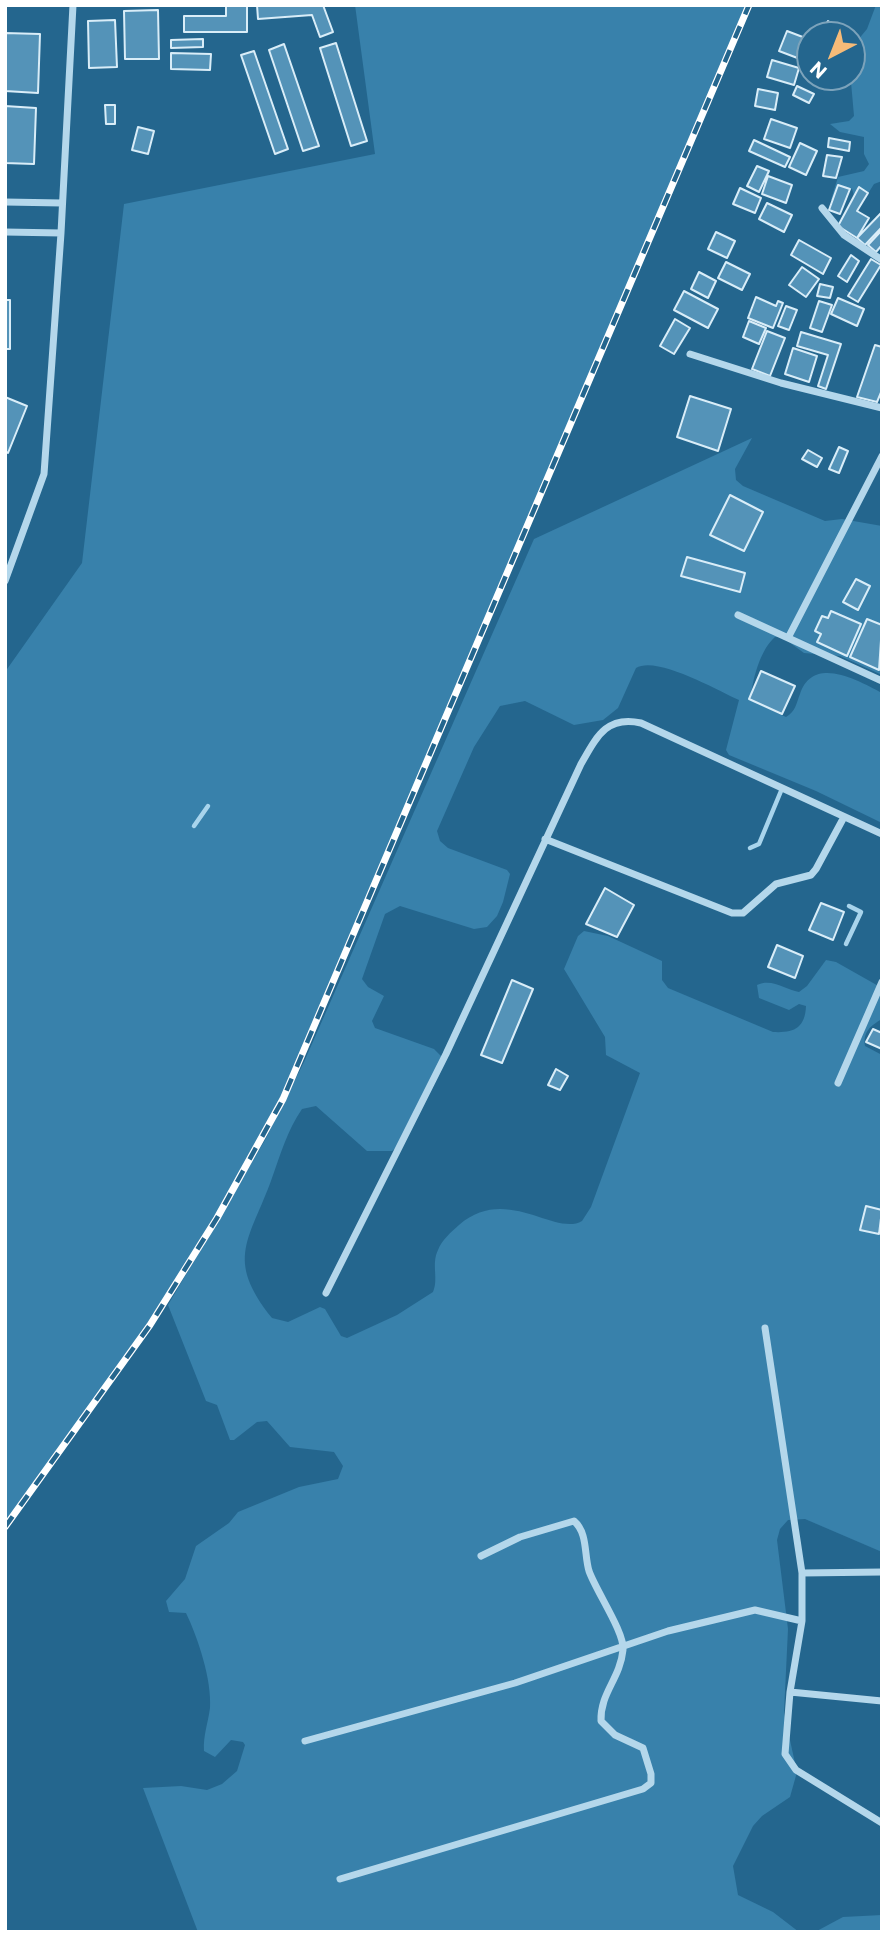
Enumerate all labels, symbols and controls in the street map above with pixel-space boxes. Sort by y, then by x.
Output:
north arrow [796,21,866,91]
text: N [805,57,831,84]

